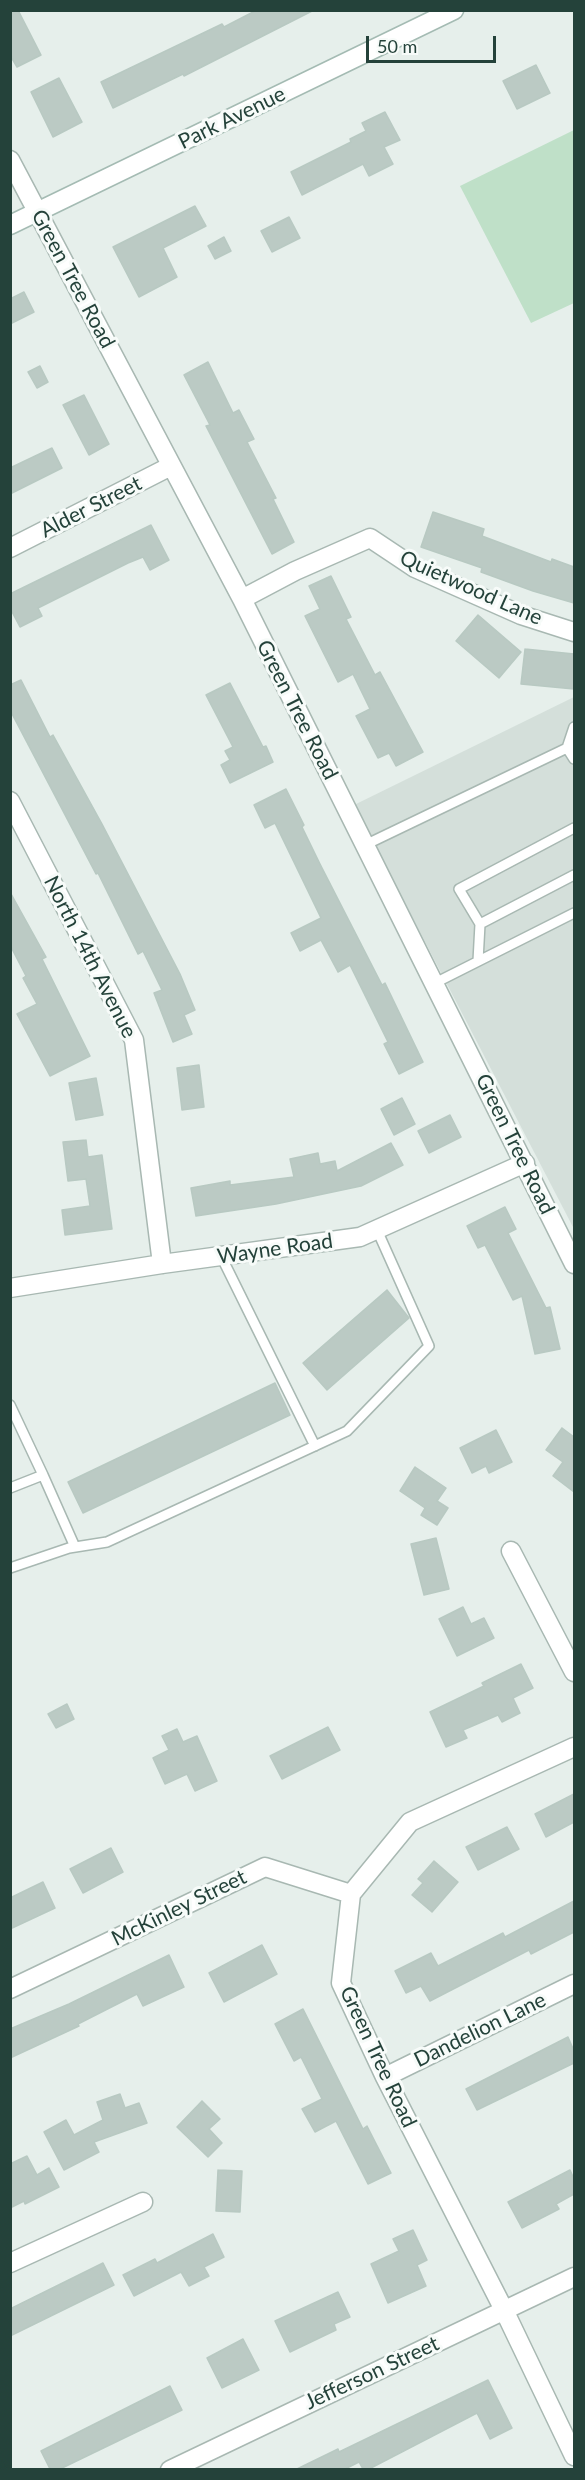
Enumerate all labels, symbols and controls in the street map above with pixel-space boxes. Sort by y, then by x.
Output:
scale bar [369,24,500,62]
text: 50 m [377,35,417,57]
street label: Park Avenue [174,81,290,155]
street label: Green Tree Road [26,205,120,353]
street label: Alder Street [36,471,146,543]
street label: Quietwood Lane [396,545,546,631]
street label: Green Tree Road [251,636,343,784]
street label: North 14th Avenue [38,872,142,1042]
street label: Green Tree Road [470,1070,560,1218]
street label: Wayne Road [216,1228,334,1270]
street label: McKinley Street [107,1864,251,1952]
street label: Green Tree Road [334,1982,422,2132]
street label: Dandelion Lane [410,1987,550,2073]
street label: Jefferson Street [301,2331,443,2415]

